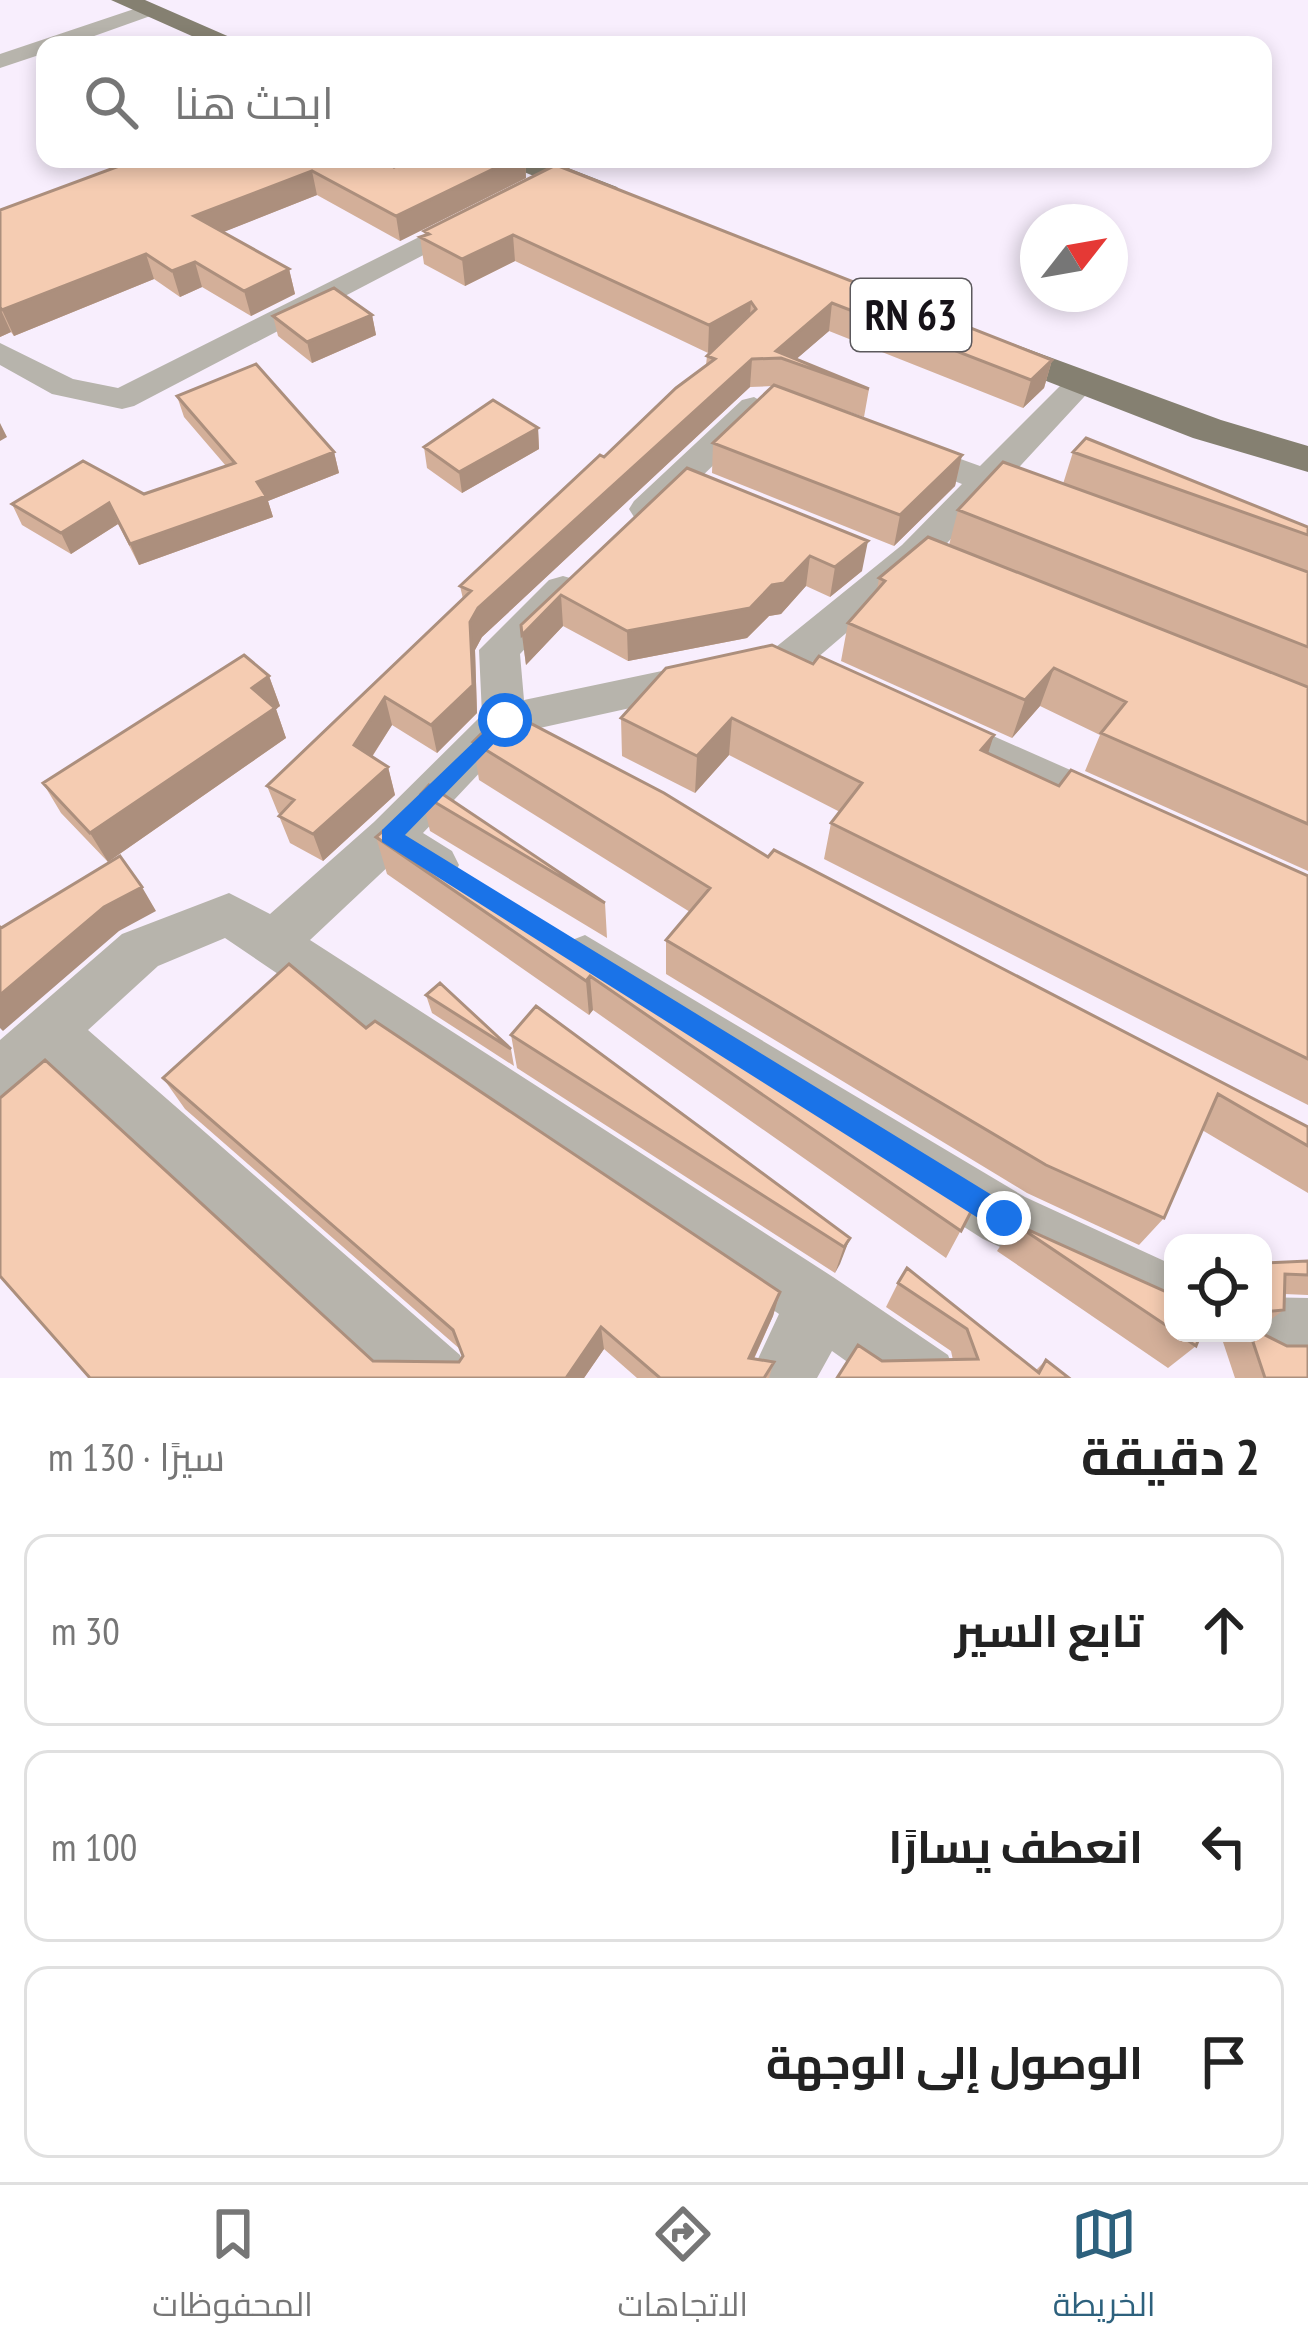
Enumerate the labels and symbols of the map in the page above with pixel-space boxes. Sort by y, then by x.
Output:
north arrow [1020,204,1128,312]
road number: RN 63 [851,279,971,351]
route start [478,693,532,747]
route end [977,1191,1031,1245]

